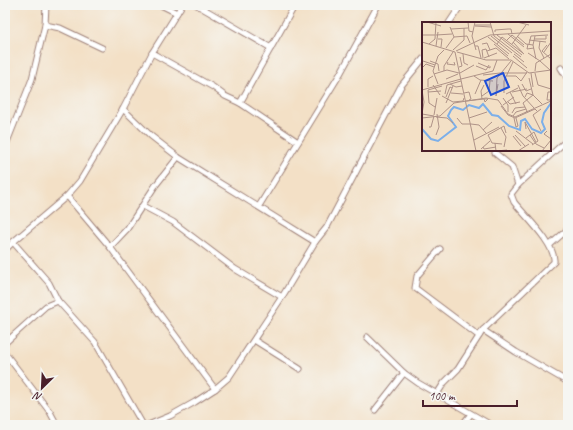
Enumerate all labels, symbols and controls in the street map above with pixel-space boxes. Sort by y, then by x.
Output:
inset map [422,22,551,151]
north arrow [22,368,62,408]
scale bar [423,382,517,408]
text: N [30,388,44,405]
text: 100 m [429,388,456,404]

